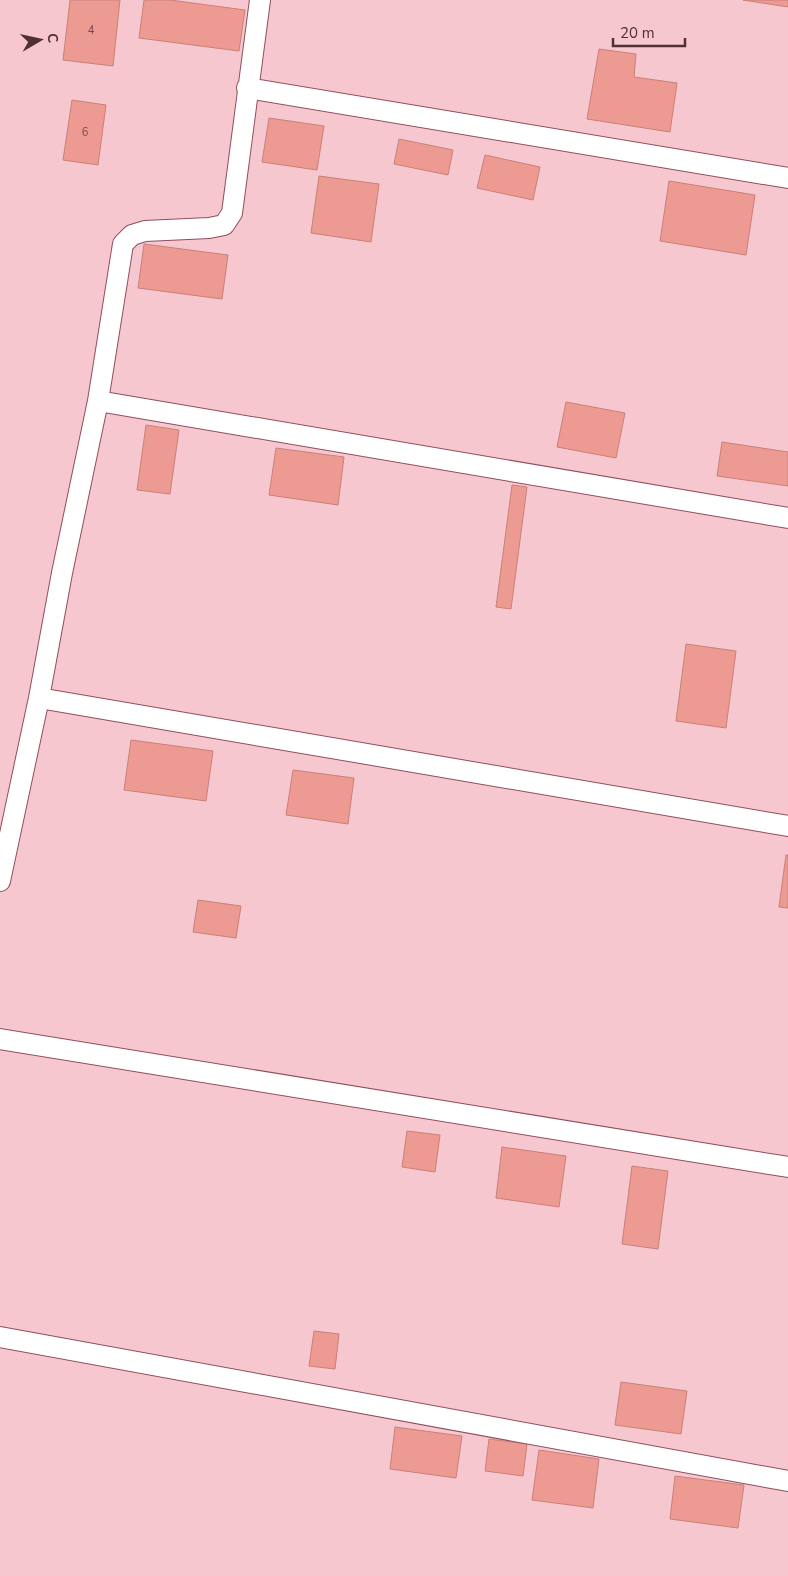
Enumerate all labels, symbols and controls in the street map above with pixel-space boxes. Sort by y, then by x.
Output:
north arrow [15,15,65,65]
scale bar [613,15,686,47]
house number: 4 [88,23,95,38]
text: 20 m [620,23,655,43]
text: С [42,32,63,45]
house number: 6 [82,125,89,140]

